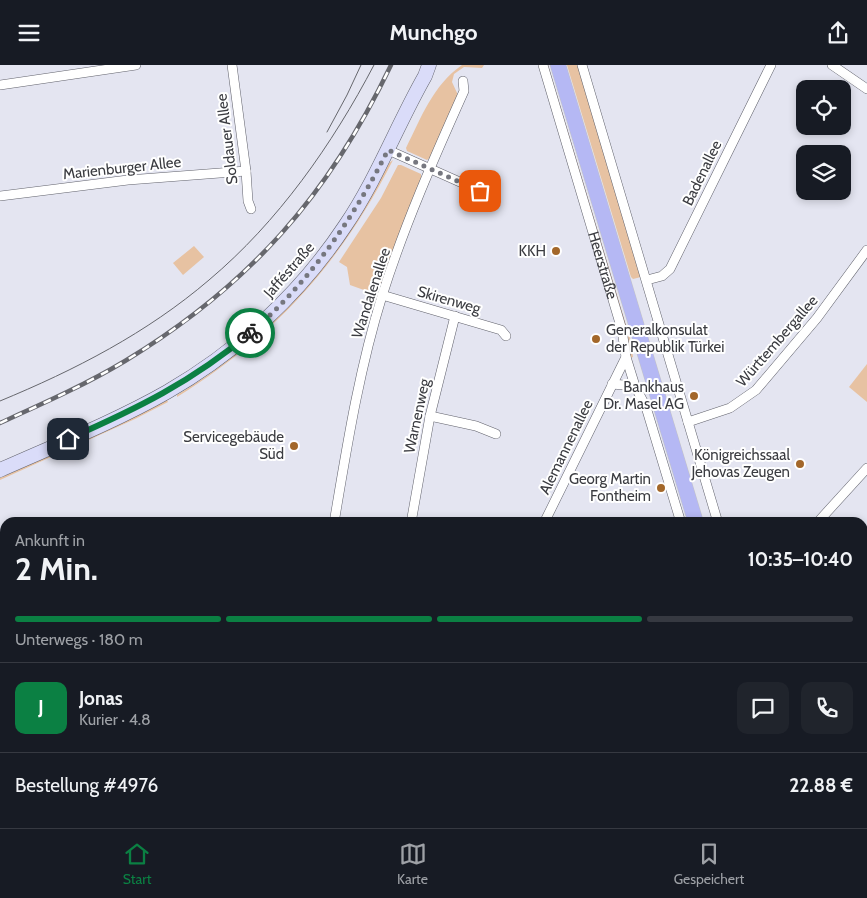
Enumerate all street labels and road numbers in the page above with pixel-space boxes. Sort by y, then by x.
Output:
street label: Soldauer Allee [212,92,241,185]
street label: Badenallee [679,137,726,208]
street label: Marienburger Allee [62,153,182,183]
street label: Heerstraße [584,229,621,302]
street label: Jafféstraße [259,238,318,302]
street label: Wandalenallee [348,245,394,340]
street label: Skirenweg [415,282,483,318]
street label: Württembergallee [733,291,822,390]
street label: Warnenweg [400,377,434,455]
street label: Alemannenallee [535,396,597,497]

